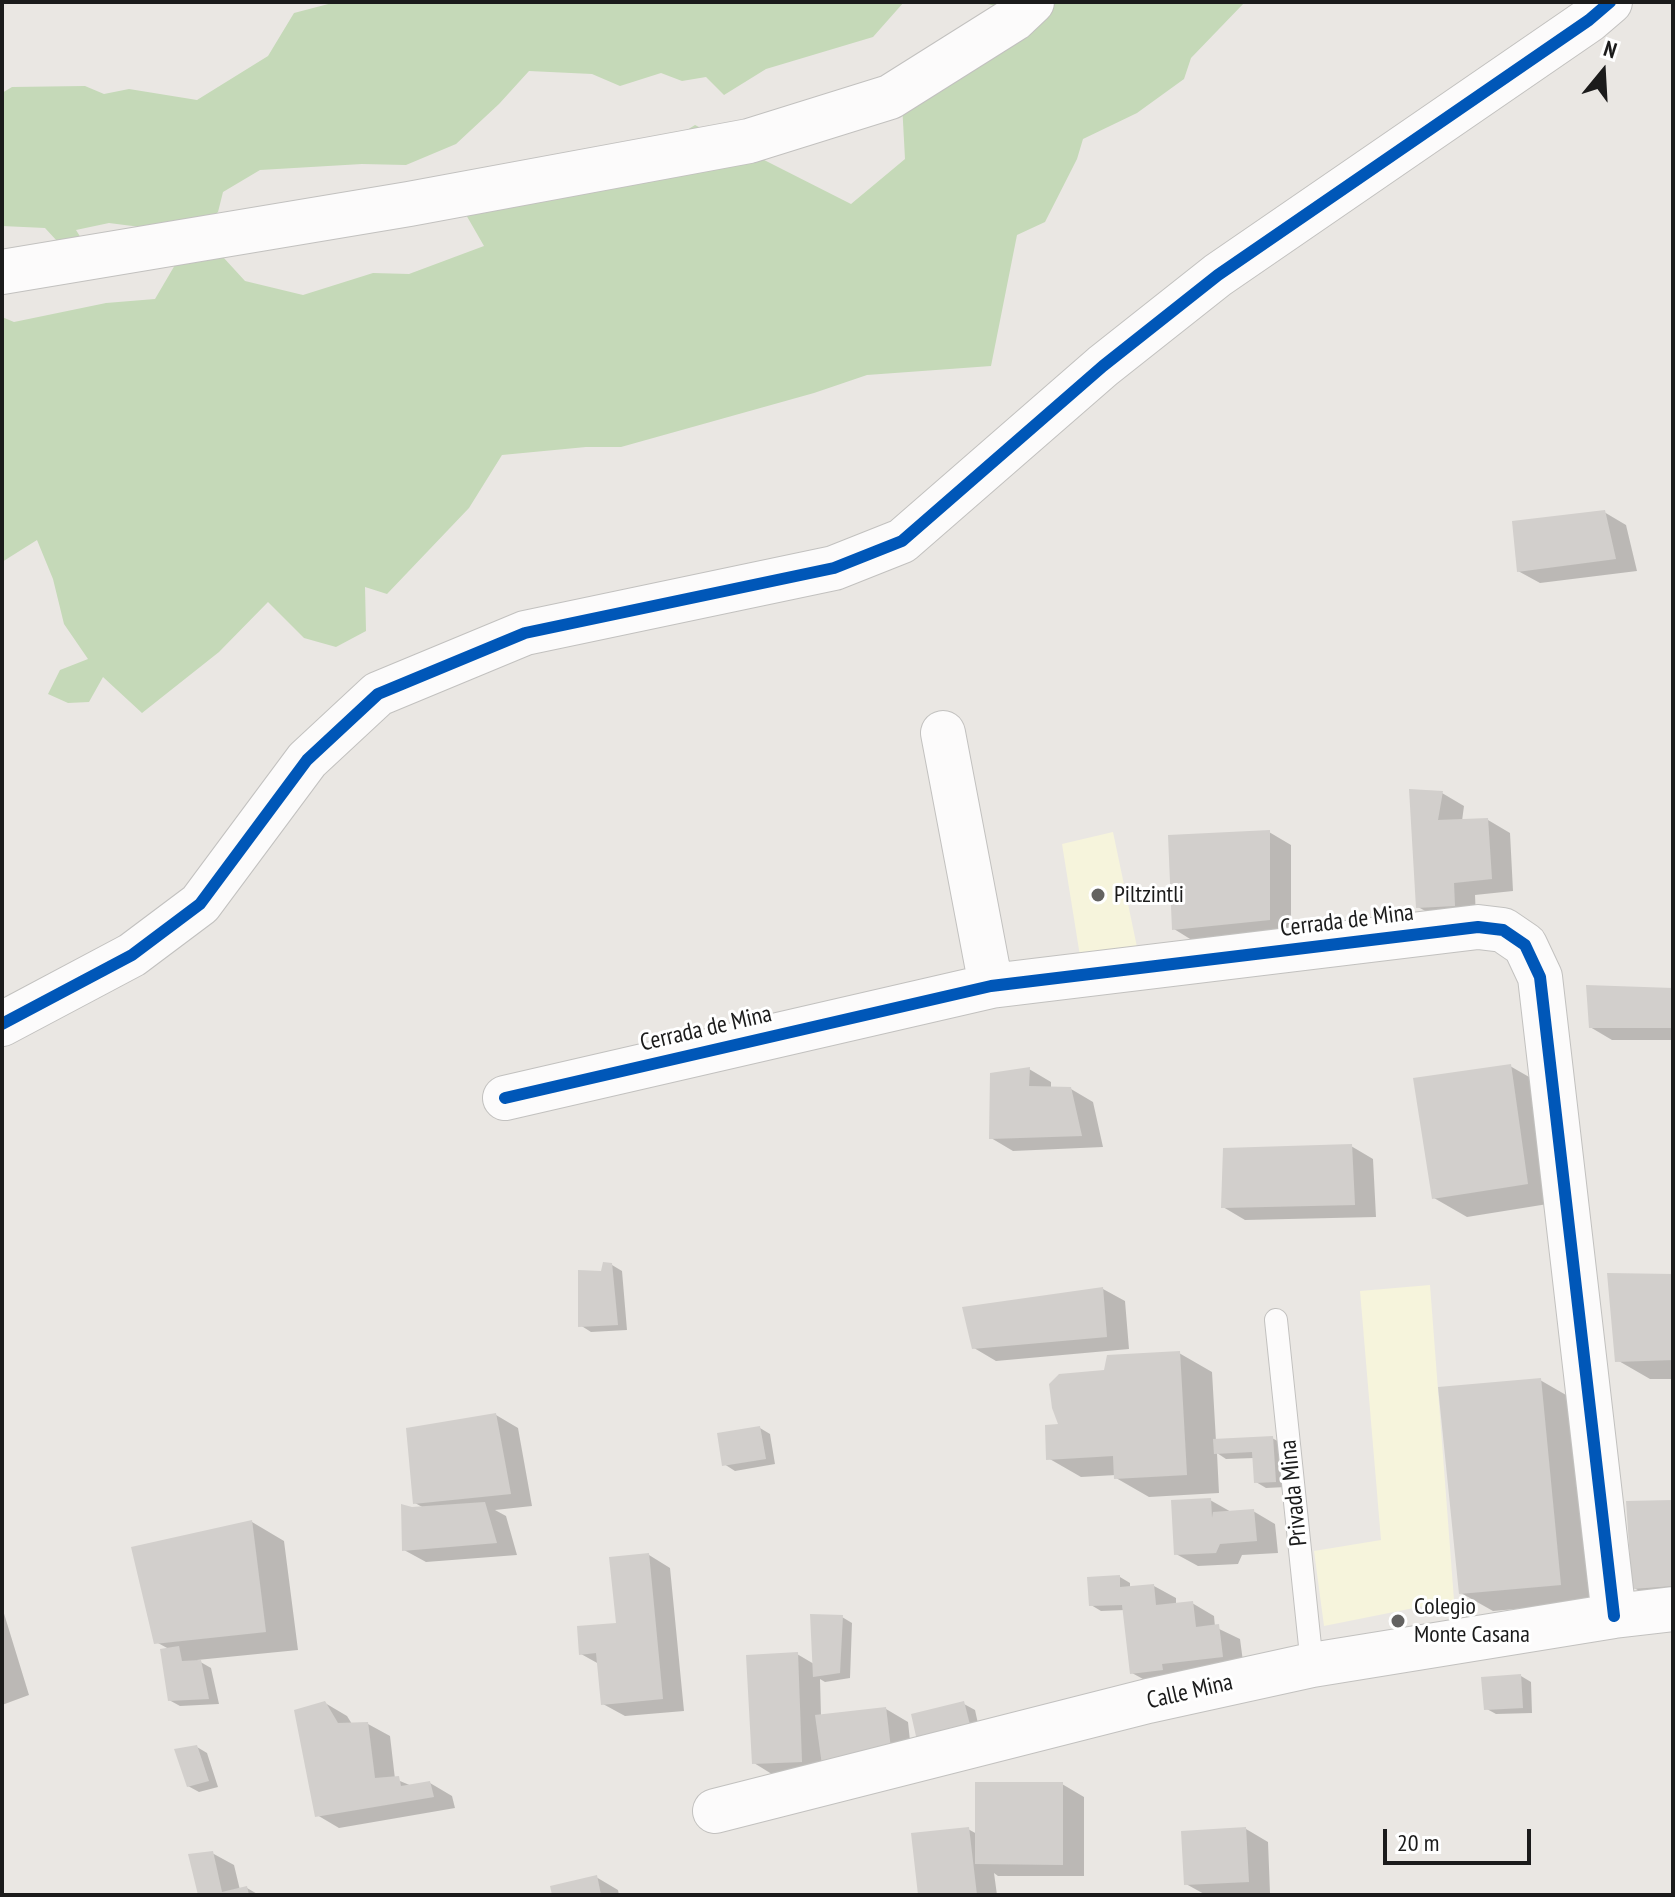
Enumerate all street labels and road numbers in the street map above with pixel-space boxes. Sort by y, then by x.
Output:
street label: Cerrada de Mina [1279,899,1415,943]
street label: Cerrada de Mina [637,1000,775,1058]
street label: Privada Mina [1274,1438,1314,1548]
street label: Calle Mina [1144,1668,1236,1716]

